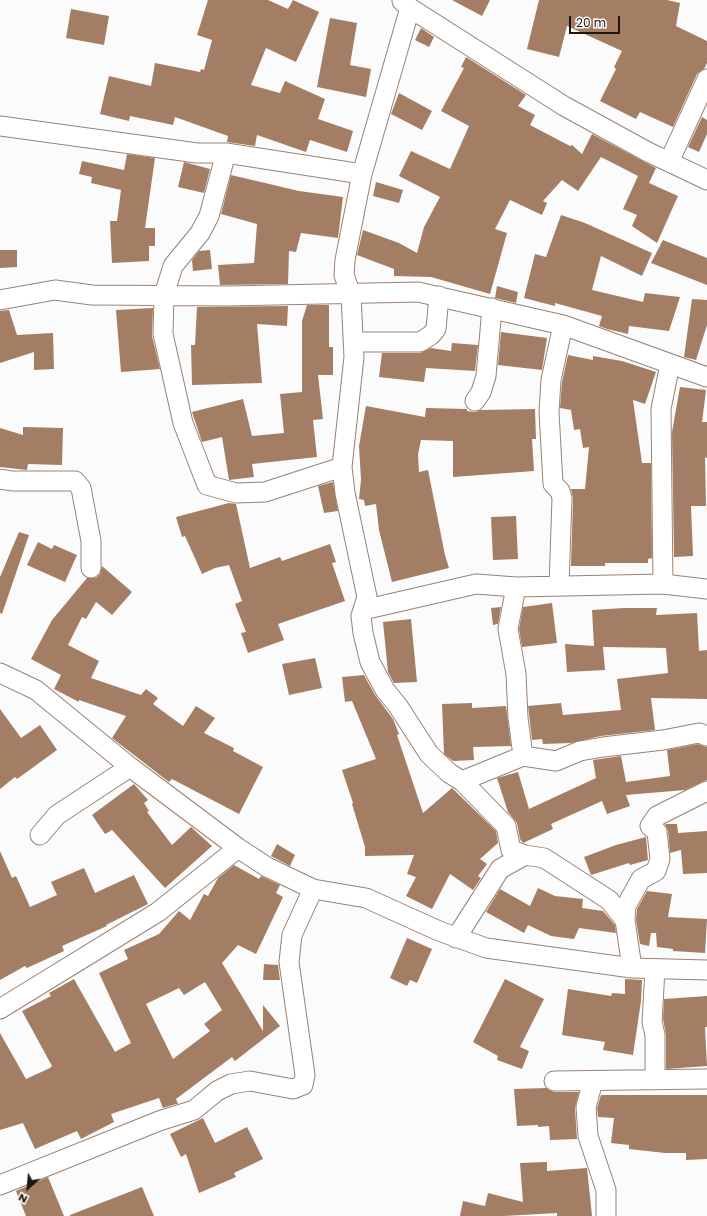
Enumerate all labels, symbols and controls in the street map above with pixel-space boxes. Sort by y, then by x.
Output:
scale bar [571,8,622,34]
text: 20 m [576,14,606,31]
north arrow [8,1168,48,1208]
text: N [15,1190,30,1208]

